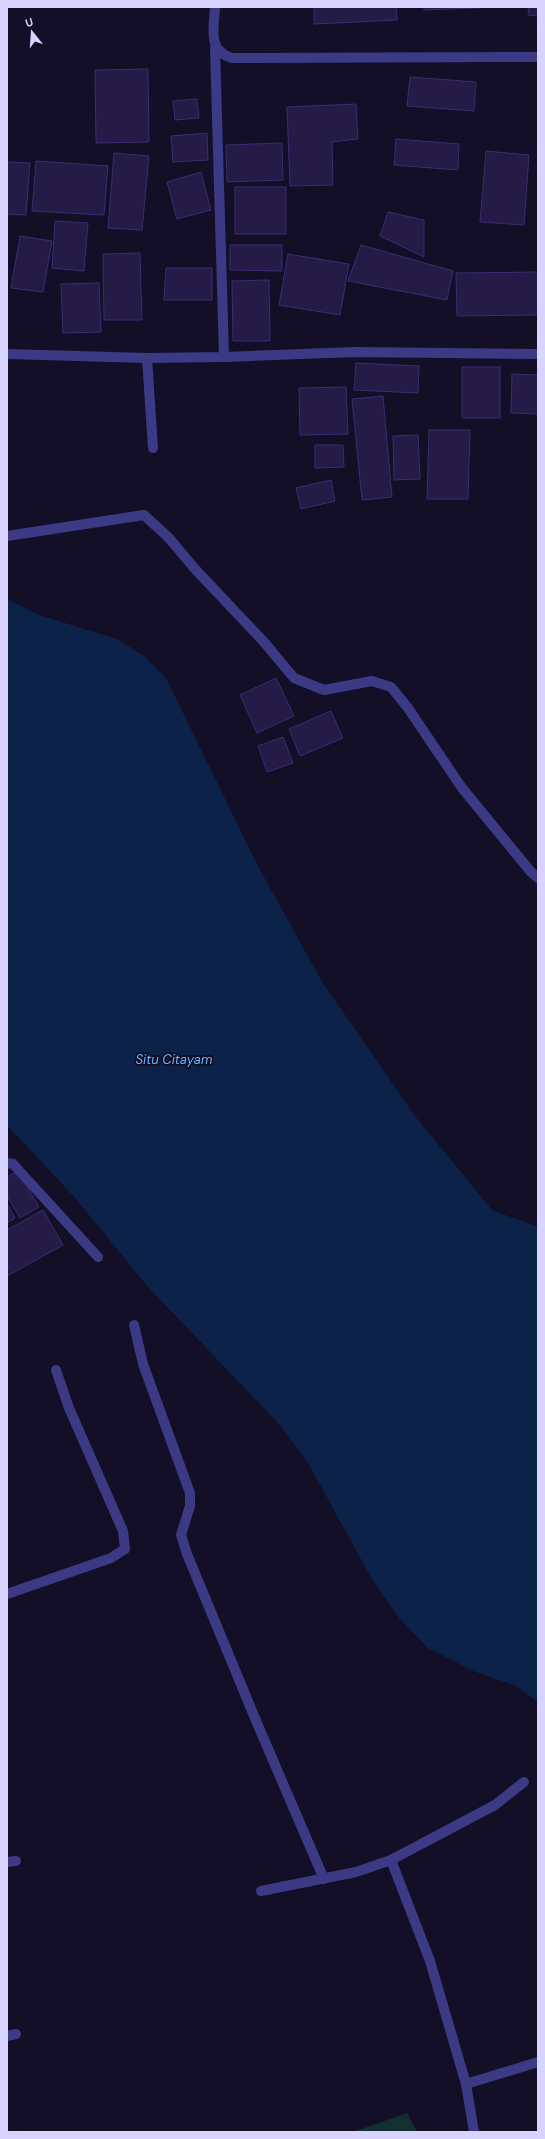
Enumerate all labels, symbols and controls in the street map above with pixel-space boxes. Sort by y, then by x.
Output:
north arrow [12,12,52,52]
text: U [23,15,35,30]
water label: Situ Citayam [136,1051,212,1068]

